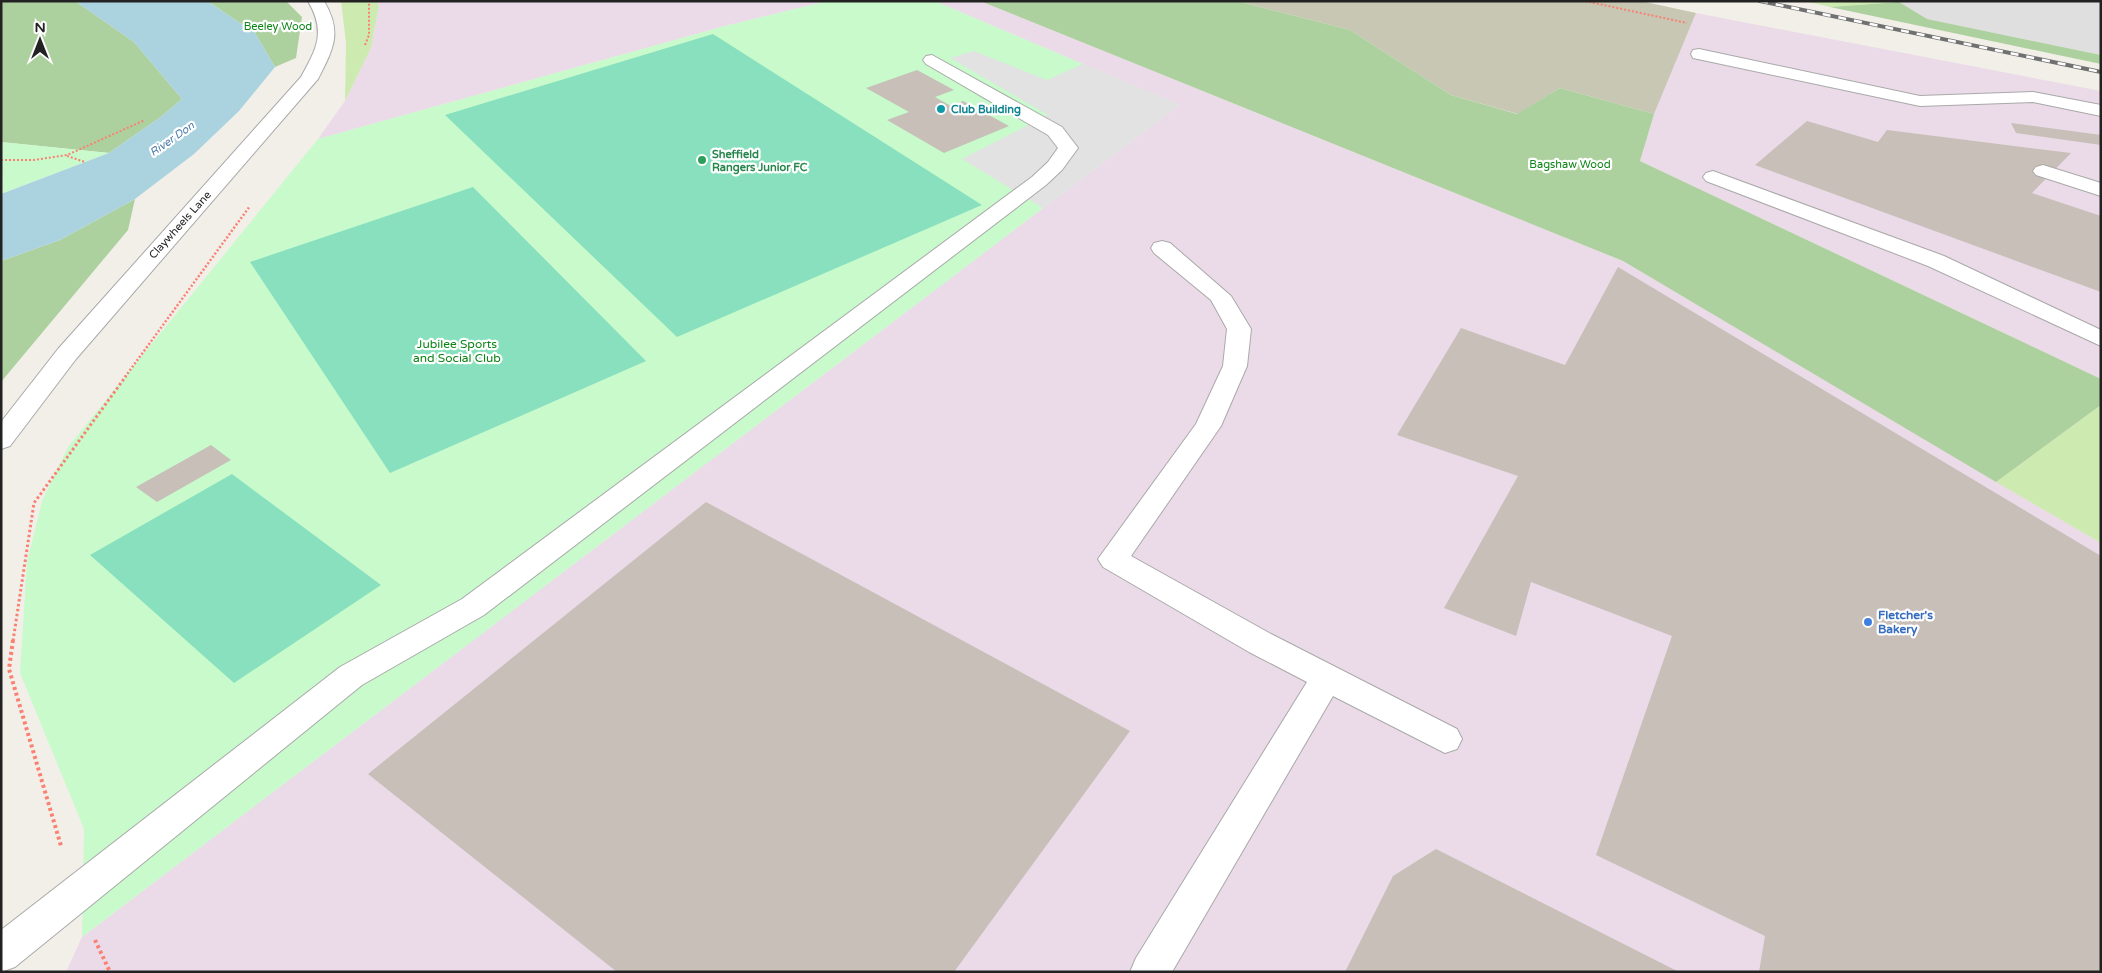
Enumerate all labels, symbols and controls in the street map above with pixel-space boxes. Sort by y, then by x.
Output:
north arrow [15,15,65,65]
text: N [34,19,46,36]
park label: Beeley Wood [244,20,312,33]
marker: Club Building [935,103,947,115]
place label: Club Building [951,103,1021,117]
water label: River Don [147,119,197,159]
place label: Sheffield Rangers Junior FC [712,148,808,175]
marker: Sheffield Rangers Junior FC [696,154,708,166]
park label: Bagshaw Wood [1529,158,1611,171]
street label: Claywheels Lane [146,188,214,262]
park label: Jubilee Sports and Social Club [413,337,501,365]
place label: Fletcher's Bakery [1878,608,1933,637]
marker: Fletcher's Bakery [1862,616,1874,628]

